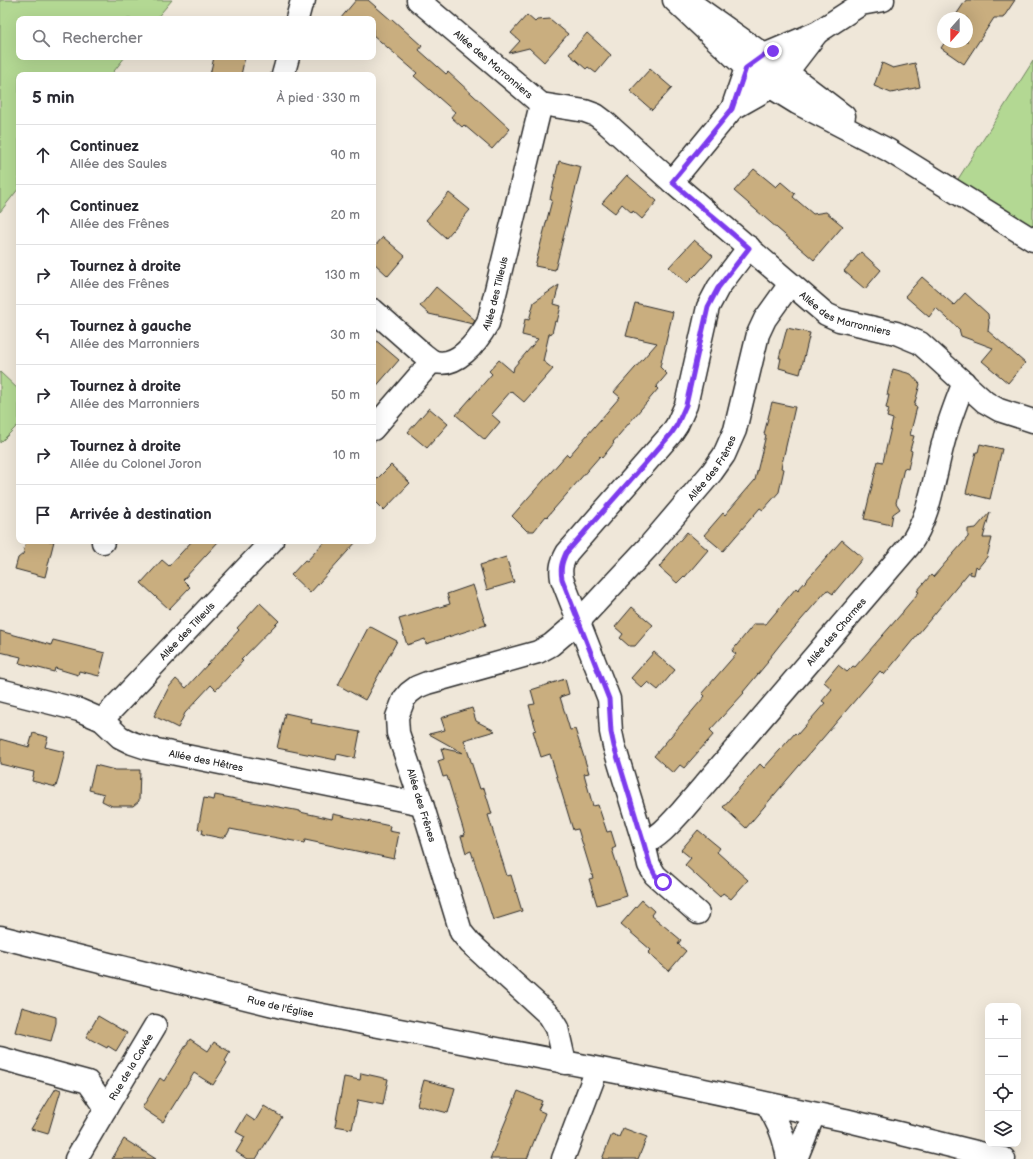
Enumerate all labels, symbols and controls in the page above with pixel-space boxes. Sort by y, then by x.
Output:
north arrow [937,12,973,48]
search box [16,16,376,60]
icon: search [30,27,52,49]
street label: Allée des Marronniers [451,28,535,101]
text: Rechercher [62,29,142,48]
route end [764,42,782,60]
text: 5 min [32,88,75,108]
text: À pied · 330 m [276,90,360,106]
text: Continuez [70,137,139,156]
icon: ahead [32,144,54,166]
text: 90 m [331,147,360,163]
text: Allée des Saules [70,156,167,172]
text: Continuez [70,197,139,216]
icon: ahead [32,204,54,226]
text: 20 m [330,207,360,223]
text: Allée des Frênes [70,216,169,232]
street label: Allée des Tilleuls [480,255,511,333]
text: Tournez à droite [70,257,181,276]
icon: right [32,264,54,286]
text: 130 m [325,267,360,283]
text: Allée des Frênes [70,276,169,292]
street label: Allée des Marronniers [797,289,892,339]
text: Tournez à gauche [70,317,191,336]
icon: left [32,324,54,346]
text: 30 m [330,327,360,343]
text: Allée des Marronniers [70,336,199,352]
text: Tournez à droite [70,377,181,396]
icon: right [32,384,54,406]
text: 50 m [331,387,360,403]
text: Allée des Marronniers [70,396,199,412]
street label: Allée des Frênes [686,434,739,503]
text: Tournez à droite [70,437,181,456]
icon: right [32,444,54,466]
text: 10 m [333,447,360,463]
text: Allée du Colonel Joron [70,456,202,472]
icon: arrive [32,504,54,526]
text: Arrivée à destination [70,505,212,524]
street label: Allée des Charmes [804,596,869,669]
street label: Allée des Tilleuls [157,600,218,663]
street label: Allée des Hêtres [168,748,244,774]
street label: Allée des Frênes [404,767,438,844]
route start [654,873,672,891]
street label: Rue de l'Église [246,994,315,1020]
map controls [985,1003,1021,1147]
button: + [985,1003,1021,1039]
street label: Rue de la Cavée [107,1032,156,1103]
button: − [985,1039,1021,1075]
button: locate [985,1075,1021,1111]
button: layers [985,1111,1021,1147]

